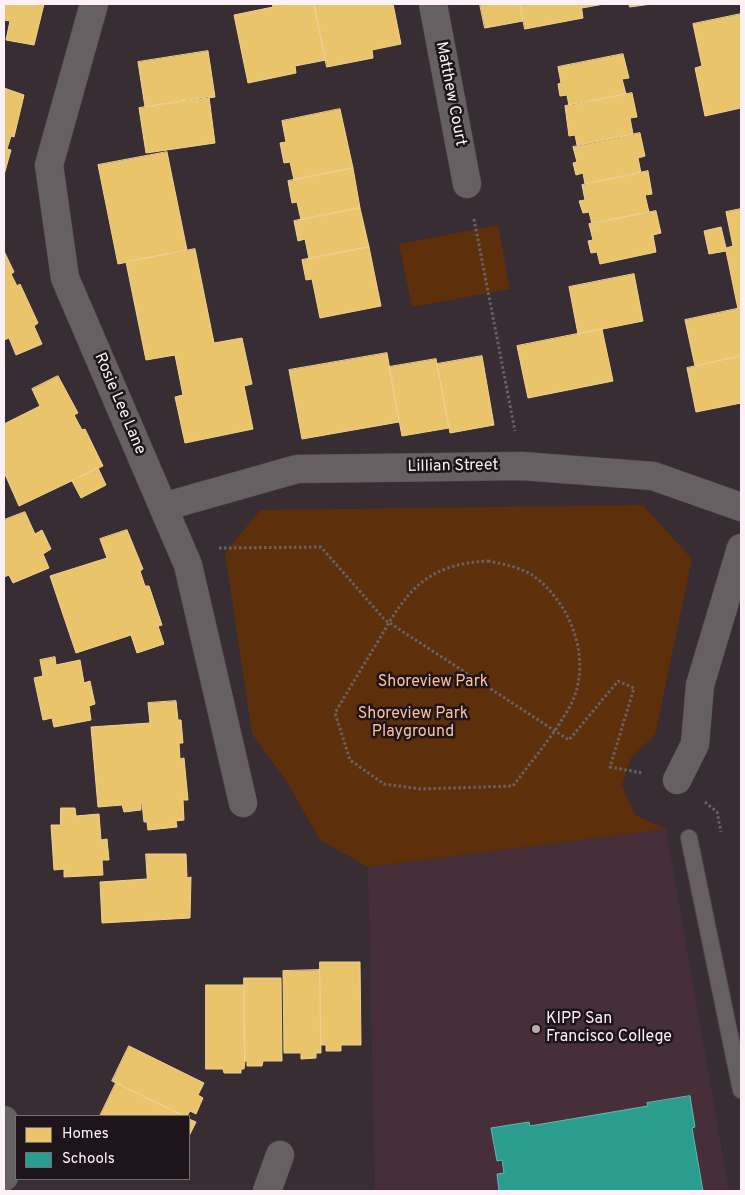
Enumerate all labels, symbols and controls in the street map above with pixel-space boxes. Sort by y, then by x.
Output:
street label: Matthew Court [430,40,470,148]
street label: Rosie Lee Lane [89,350,149,458]
street label: Lillian Street [407,457,499,477]
park label: Shoreview Park [378,673,488,693]
park label: Shoreview Park Playground [358,705,468,743]
place label: KIPP San Francisco College [546,1010,672,1048]
marker: KIPP San Francisco College [530,1023,542,1035]
legend [15,1115,190,1180]
text: Homes [62,1125,109,1144]
text: Schools [62,1150,115,1169]

